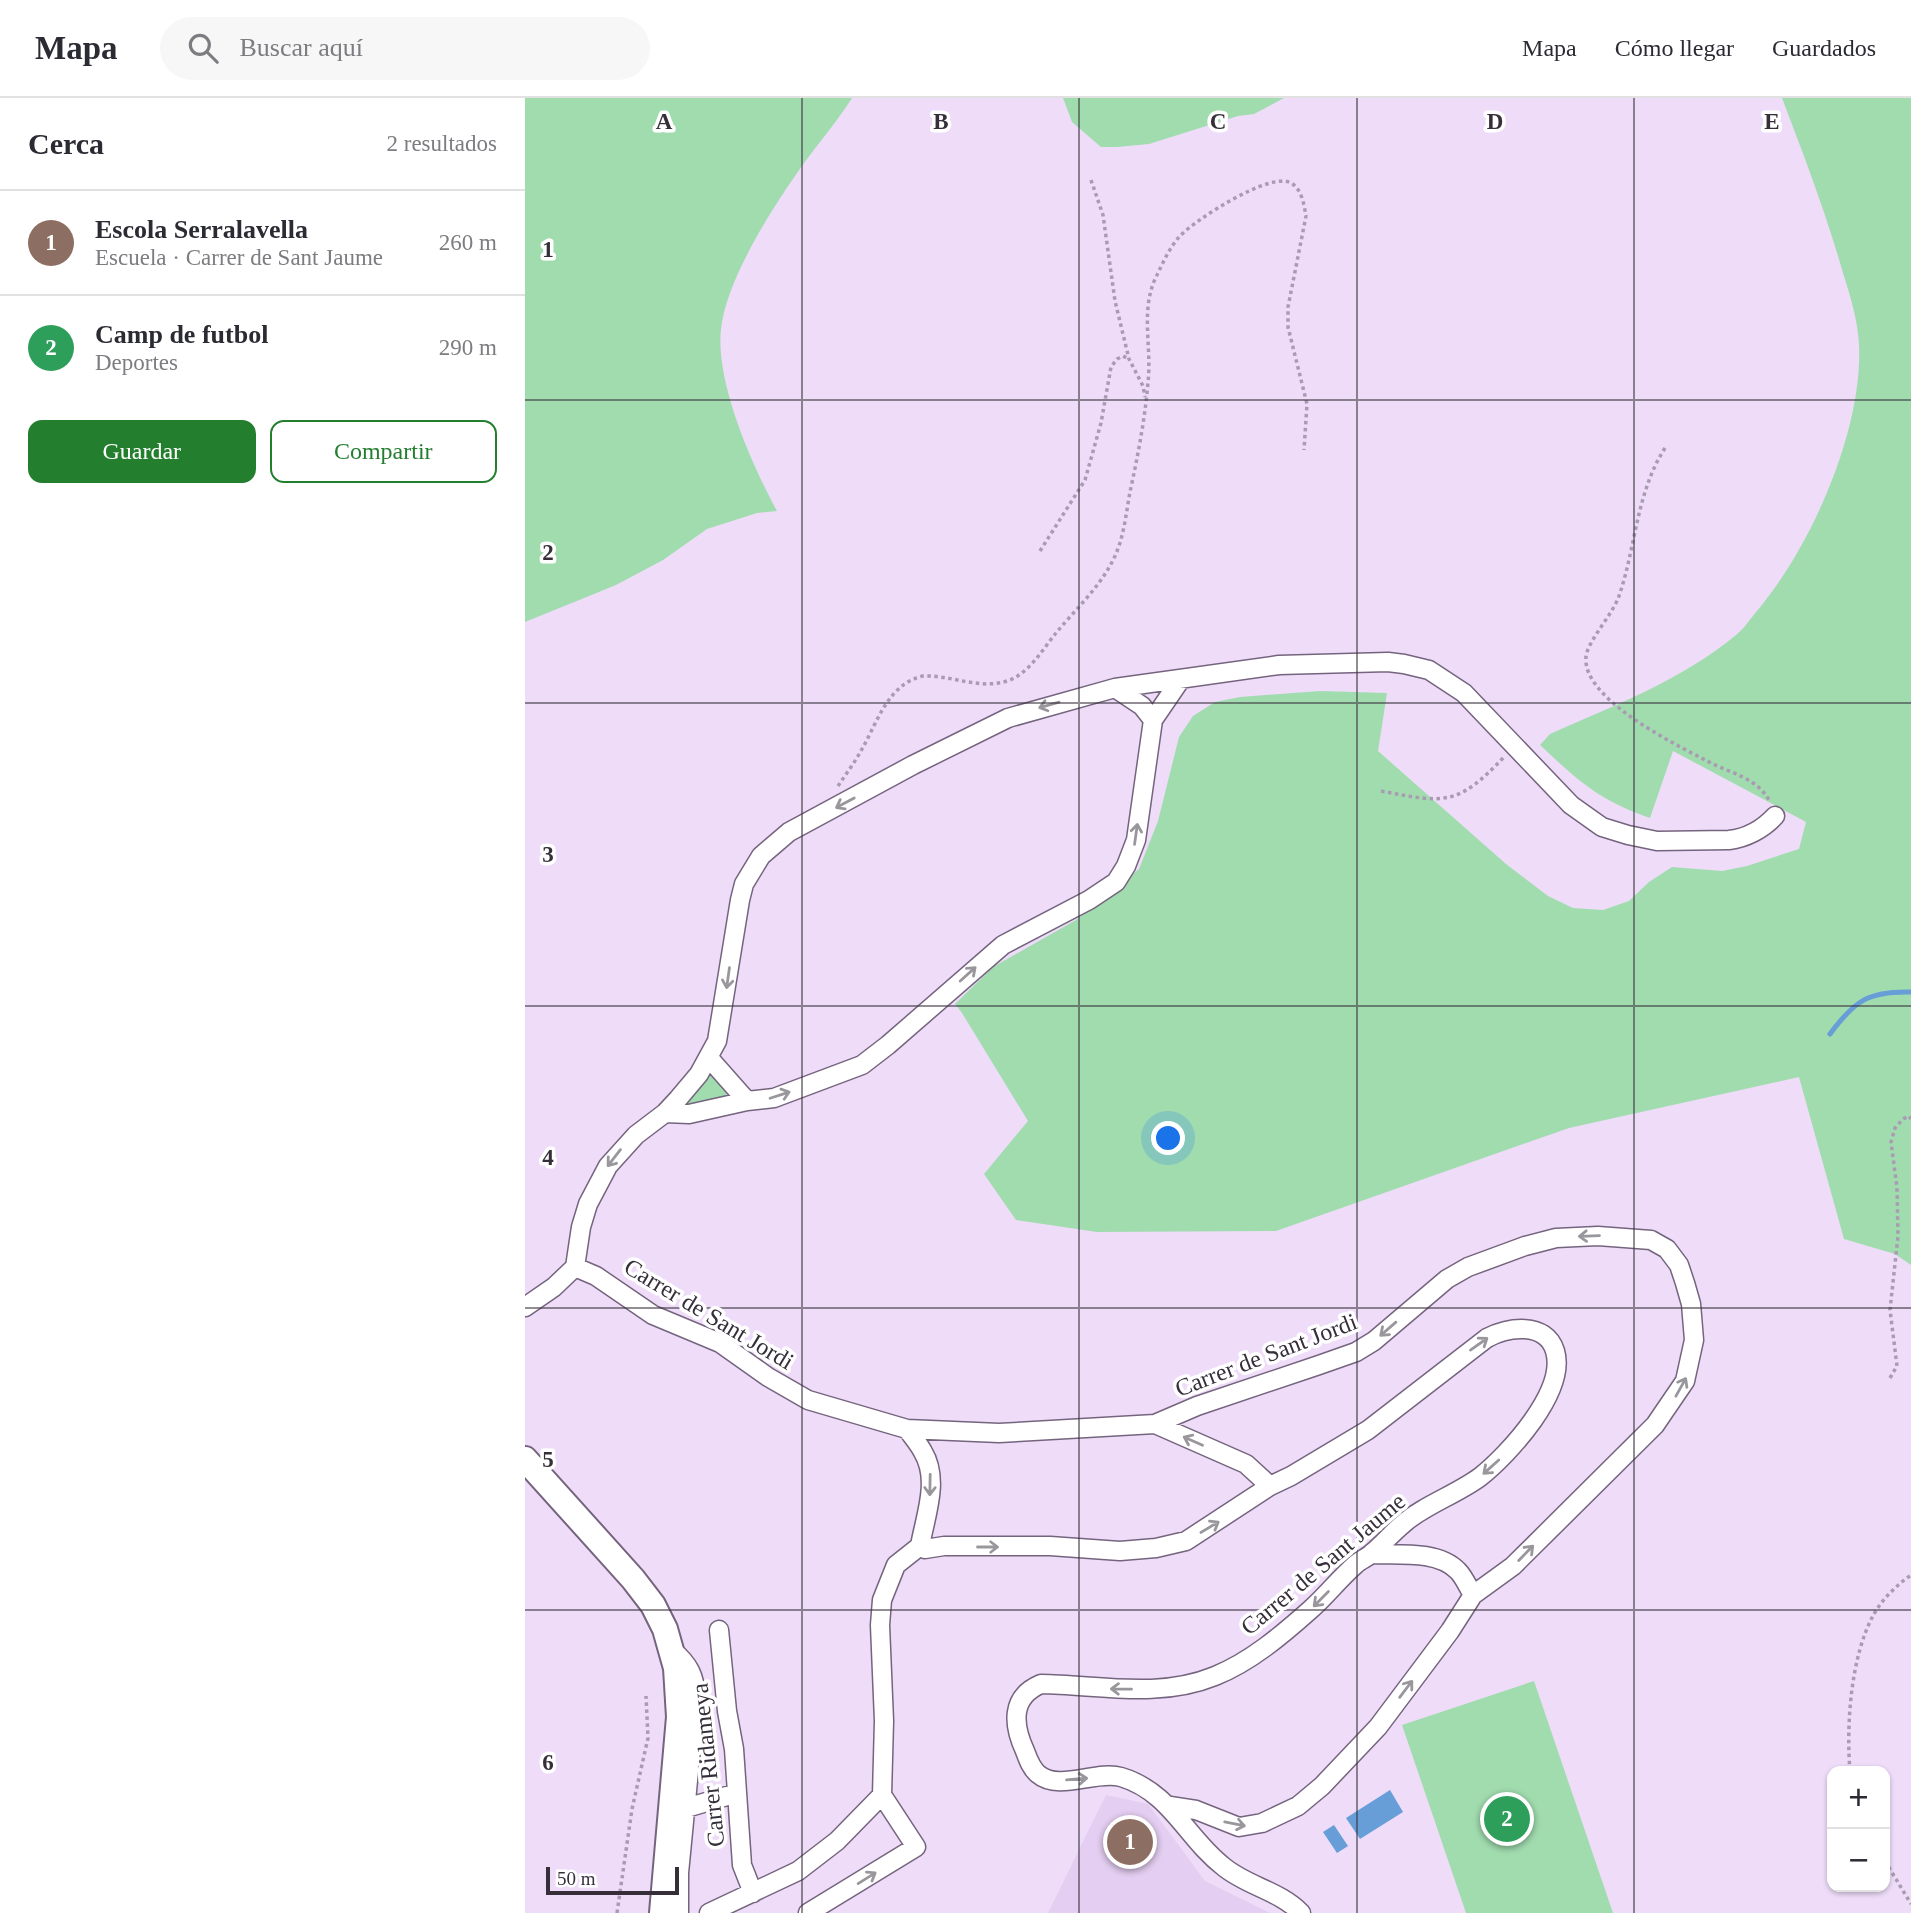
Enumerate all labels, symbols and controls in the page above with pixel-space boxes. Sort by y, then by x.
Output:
search box [160,17,650,80]
icon: search [184,29,222,67]
text: Mapa [35,30,118,66]
text: Buscar aquí [240,33,363,62]
text: Mapa [1522,35,1577,61]
text: Cómo llegar [1615,35,1734,61]
text: Guardados [1772,35,1876,61]
text: A [656,109,673,134]
text: B [933,109,949,134]
text: C [1210,109,1226,134]
text: D [1487,109,1503,134]
text: E [1764,109,1780,134]
text: Cerca [28,127,104,160]
text: 2 resultados [386,131,497,156]
text: Escola Serralavella [95,215,308,244]
text: 1 [45,230,57,255]
text: 260 m [439,230,497,255]
text: 1 [542,237,554,262]
text: Escuela · Carrer de Sant Jaume [95,245,383,270]
text: Camp de futbol [95,320,268,349]
text: 2 [45,335,57,360]
text: 290 m [439,335,497,360]
text: Deportes [95,350,178,375]
button: Guardar [28,420,256,483]
button: Compartir [270,420,497,483]
text: 2 [542,540,554,565]
one-way arrow [1038,700,1060,713]
one-way arrow [835,796,855,810]
one-way arrow [1130,823,1143,846]
text: 3 [542,842,554,867]
one-way arrow [721,966,734,989]
one-way arrow [959,966,977,982]
one-way arrow [769,1088,791,1101]
your location [1151,1121,1185,1155]
text: 4 [542,1145,554,1170]
one-way arrow [607,1149,622,1167]
one-way arrow [1577,1230,1600,1243]
street label: Carrer de Sant Jordi [620,1253,799,1375]
street label: Carrer de Sant Jordi [1171,1308,1361,1402]
one-way arrow [1379,1321,1397,1337]
one-way arrow [1469,1337,1488,1351]
one-way arrow [1675,1377,1688,1398]
one-way arrow [1183,1434,1204,1447]
text: 5 [542,1447,554,1472]
one-way arrow [1483,1458,1500,1475]
one-way arrow [923,1473,936,1496]
street label: Carrer de Sant Jaume [1236,1488,1410,1640]
one-way arrow [1200,1519,1220,1533]
one-way arrow [976,1540,999,1554]
one-way arrow [1518,1545,1535,1562]
one-way arrow [1313,1591,1330,1608]
one-way arrow [1398,1680,1413,1699]
street label: Carrer Ridameya [686,1681,730,1848]
one-way arrow [1110,1683,1133,1696]
text: 6 [542,1750,554,1775]
map controls [1827,1766,1890,1892]
button: + [1827,1766,1890,1829]
one-way arrow [1066,1772,1088,1785]
pin: 2 [1484,1793,1530,1845]
pin: 1 [1107,1816,1153,1868]
one-way arrow [1223,1818,1246,1831]
button: − [1827,1829,1890,1892]
scale bar [546,1864,679,1896]
text: 50 m [557,1868,596,1889]
one-way arrow [856,1870,876,1884]

